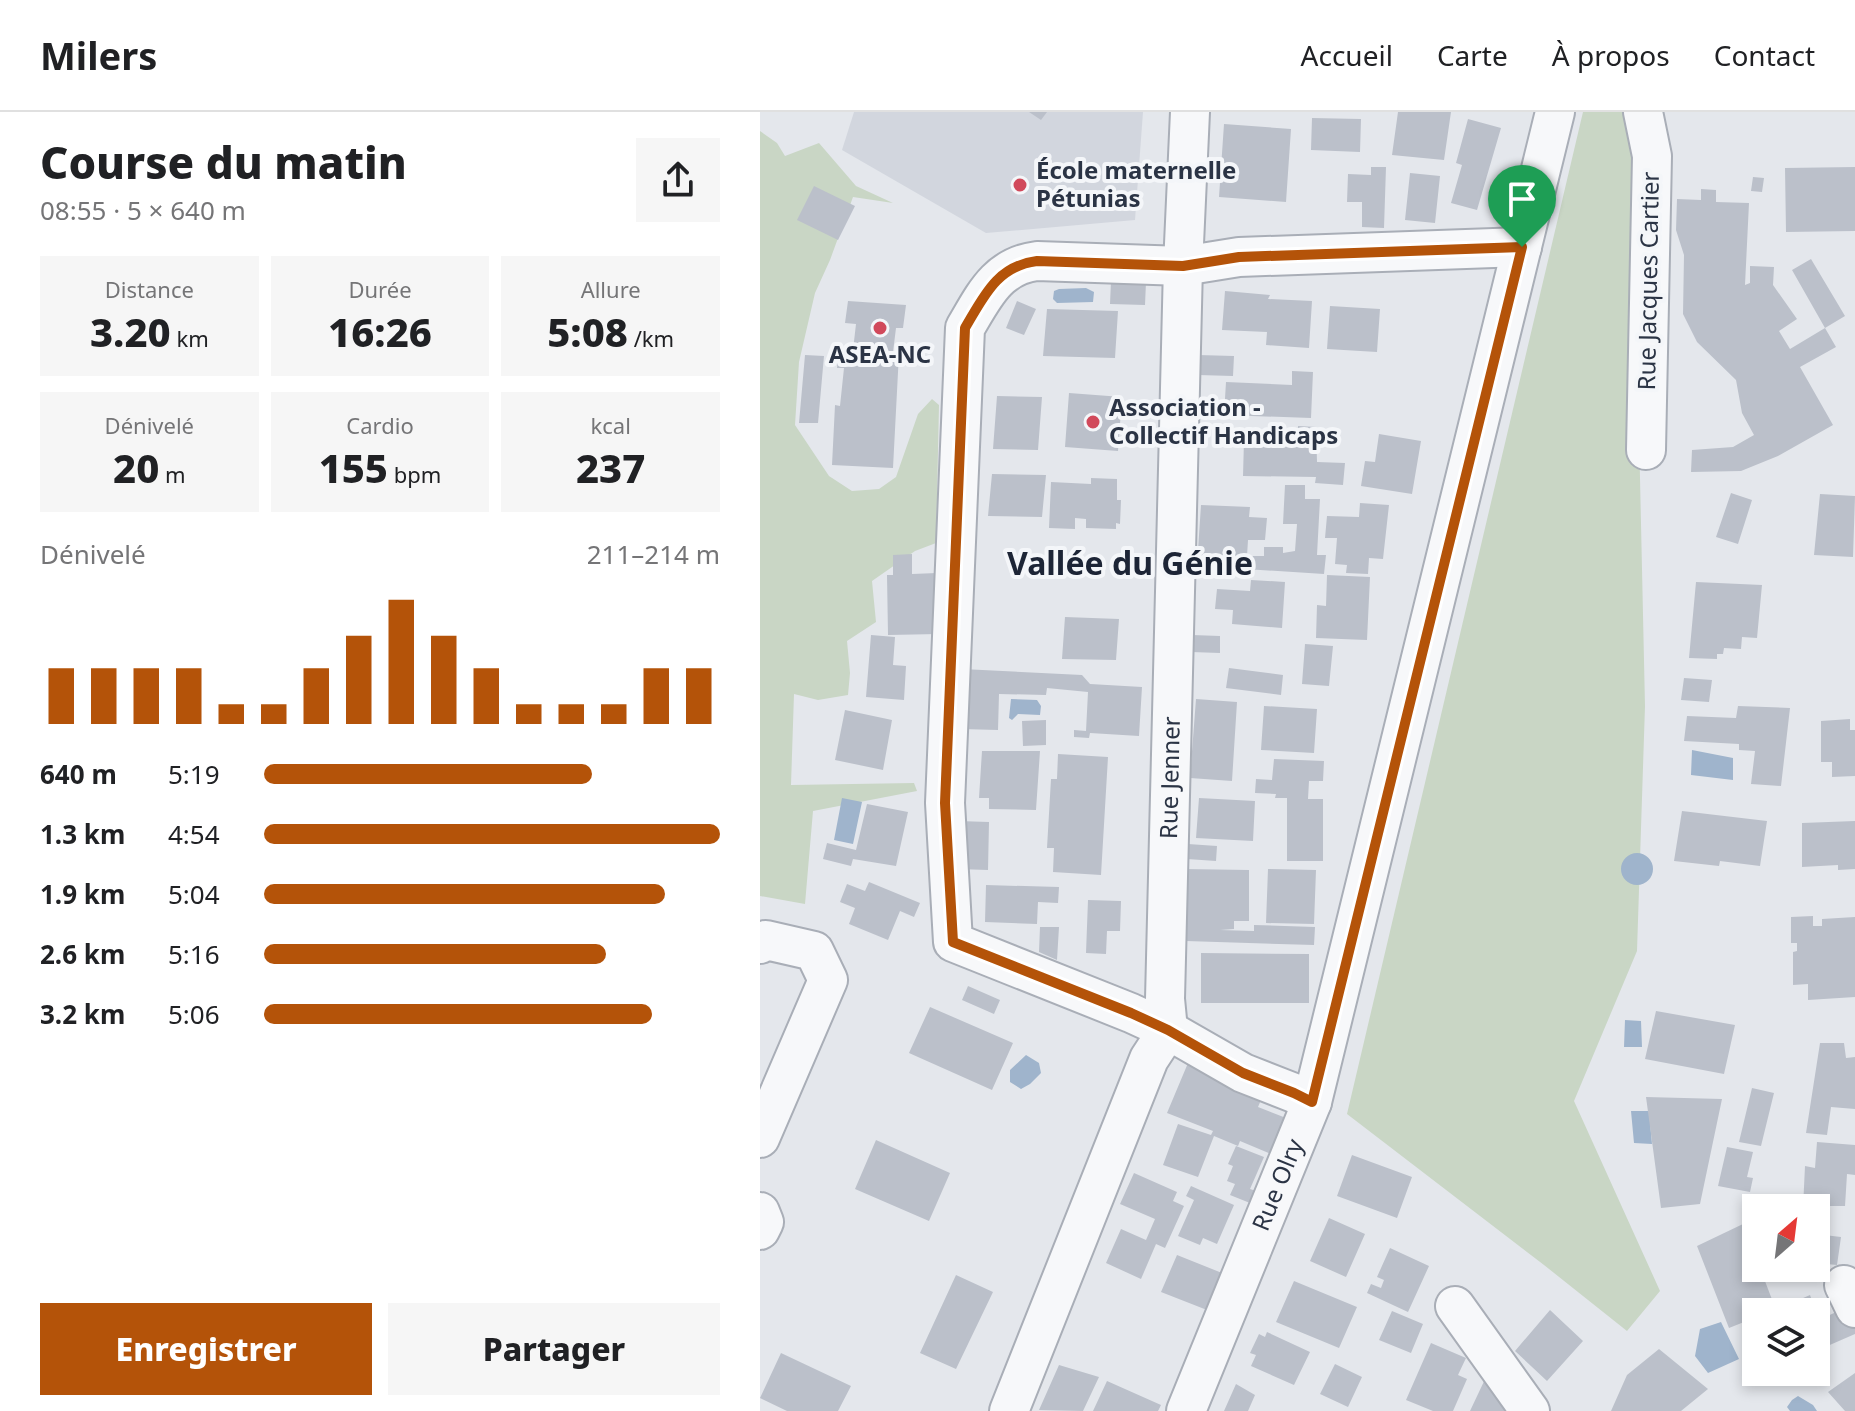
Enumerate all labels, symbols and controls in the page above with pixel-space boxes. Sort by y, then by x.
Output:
text: Milers [40,29,157,81]
text: Accueil [1301,36,1393,74]
text: Carte [1437,36,1508,74]
text: À propos [1552,36,1670,74]
text: Contact [1714,36,1815,74]
text: Course du matin [40,132,407,192]
button: share [636,138,720,222]
place label: École maternelle Pétunias [1036,153,1236,214]
pin [1488,165,1556,247]
street label: Rue Jacques Cartier [1629,171,1666,391]
marker: École maternelle Pétunias [1011,176,1029,194]
icon: arrive [1500,177,1544,221]
text: 08:55 · 5 × 640 m [40,192,246,228]
text: Distance [105,274,194,304]
text: Durée [348,274,412,304]
text: Allure [581,274,641,304]
text: 3.20 [90,304,171,359]
text: 16:26 [328,304,432,359]
text: 5:08 [547,304,628,359]
marker: ASEA-NC [871,319,889,337]
text: km [171,323,209,353]
text: /km [628,323,674,353]
place label: ASEA-NC [829,337,931,370]
place label: Association - Collectif Handicaps [1109,390,1338,451]
text: Dénivelé [105,410,194,440]
text: Cardio [346,410,414,440]
text: kcal [591,410,631,440]
marker: Association - Collectif Handicaps [1084,413,1102,431]
text: 20 [113,440,159,495]
text: 155 [319,440,388,495]
text: 237 [576,440,645,495]
text: m [159,459,186,489]
text: bpm [388,459,441,489]
text: Dénivelé [40,536,146,572]
text: 211–214 m [587,536,720,572]
district label: Vallée du Génie [1007,541,1253,584]
street label: Rue Jenner [1151,716,1187,839]
text: 640 m [40,756,117,792]
text: 5:19 [168,756,220,792]
text: 1.3 km [40,816,125,852]
text: 4:54 [168,816,220,852]
text: 1.9 km [40,876,125,912]
text: 5:04 [168,876,220,912]
text: 2.6 km [40,936,125,972]
text: 5:16 [168,936,220,972]
text: 3.2 km [40,996,125,1032]
text: 5:06 [168,996,220,1032]
street label: Rue Olry [1243,1133,1311,1235]
north arrow [1742,1194,1830,1282]
map controls [1742,1194,1830,1386]
button: layers [1742,1298,1830,1386]
button: Enregistrer [40,1303,372,1395]
button: Partager [388,1303,720,1395]

